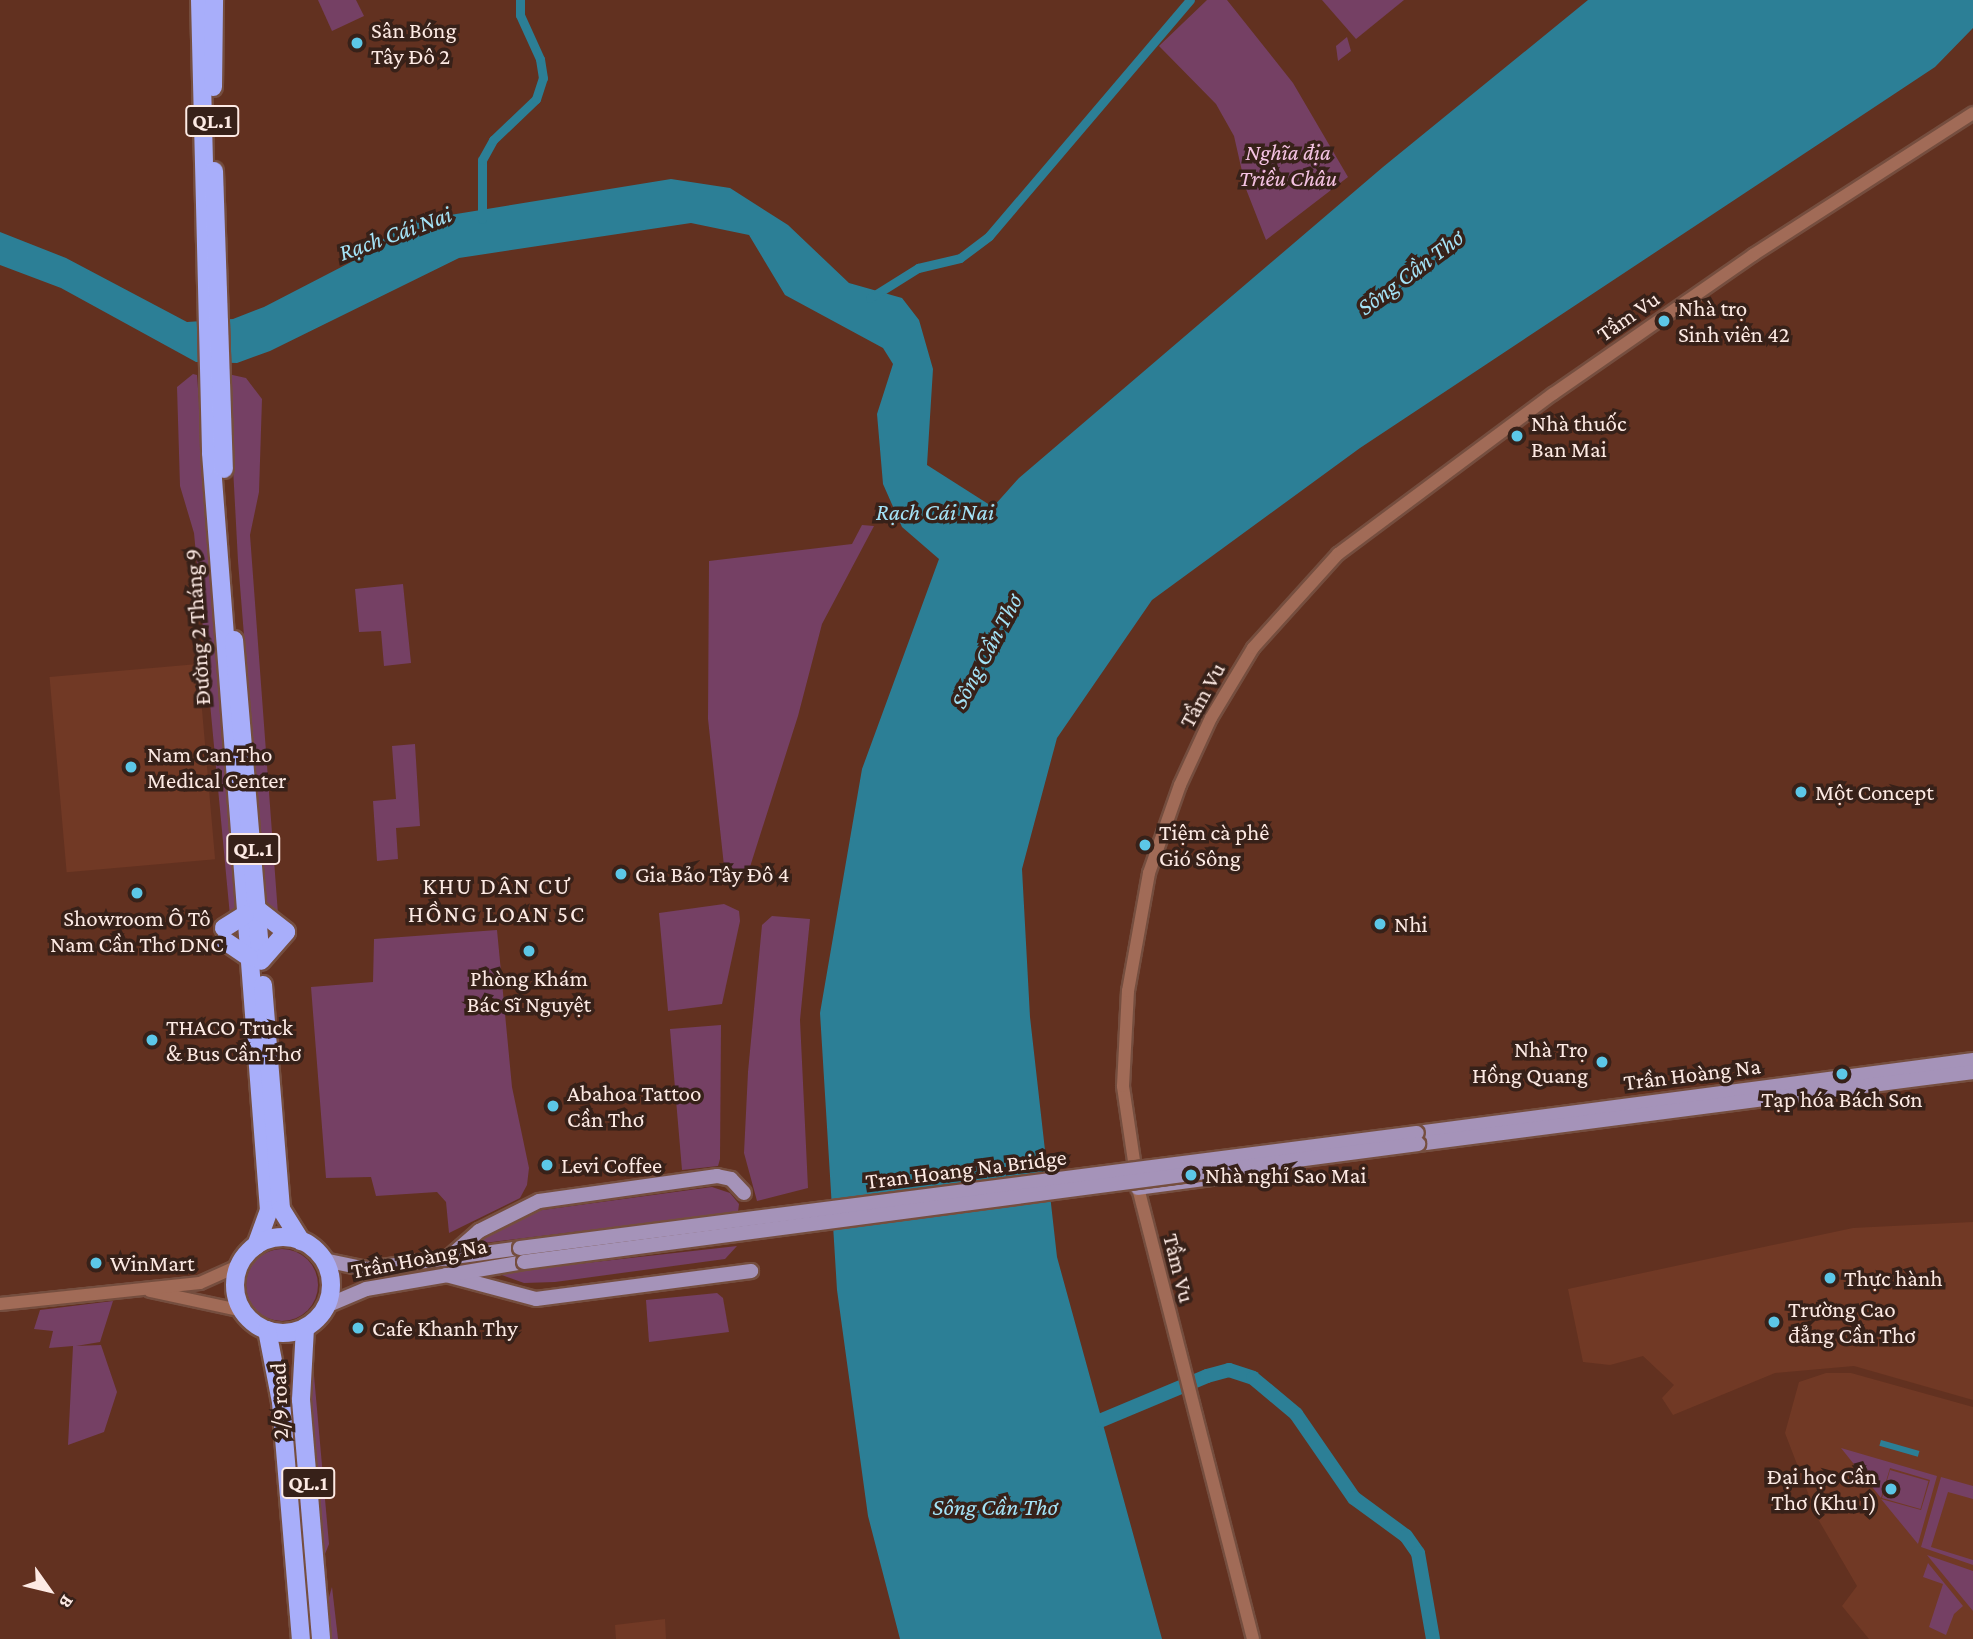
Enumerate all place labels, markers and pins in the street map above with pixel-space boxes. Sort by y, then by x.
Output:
place label: Sân Bóng Tây Đô 2 [371,16,457,70]
marker: Sân Bóng Tây Đô 2 [349,35,365,51]
place label: Nhà trọ Sinh viên 42 [1678,294,1790,348]
marker: Nhà trọ Sinh viên 42 [1656,313,1672,329]
place label: Nhà thuốc Ban Mai [1531,409,1627,463]
marker: Nhà thuốc Ban Mai [1509,428,1525,444]
place label: Nam Can Tho Medical Center [147,740,287,794]
marker: Nam Can Tho Medical Center [121,757,141,777]
place label: Một Concept [1815,778,1934,806]
marker: Một Concept [1793,784,1809,800]
place label: Tiệm cà phê Gió Sông [1159,818,1269,872]
marker: Tiệm cà phê Gió Sông [1137,837,1153,853]
place label: Gia Bảo Tây Đô 4 [635,860,789,888]
marker: Gia Bảo Tây Đô 4 [613,866,629,882]
marker: Showroom Ô Tô Nam Cần Thơ DNC [129,885,145,901]
place label: Showroom Ô Tô Nam Cần Thơ DNC [50,904,224,958]
place label: Nhi [1394,910,1428,938]
marker: Nhi [1372,916,1388,932]
marker: Phòng Khám Bác Sĩ Nguyệt [519,941,539,961]
place label: Phòng Khám Bác Sĩ Nguyệt [467,964,591,1018]
place label: THACO Truck & Bus Cần Thơ [166,1013,301,1067]
marker: THACO Truck & Bus Cần Thơ [144,1032,160,1048]
place label: Nhà Trọ Hồng Quang [1472,1035,1588,1089]
marker: Nhà Trọ Hồng Quang [1594,1054,1610,1070]
marker: Tạp hóa Bách Sơn [1834,1066,1850,1082]
place label: Abahoa Tattoo Cần Thơ [567,1079,701,1133]
place label: Tạp hóa Bách Sơn [1761,1085,1923,1113]
marker: Abahoa Tattoo Cần Thơ [545,1098,561,1114]
place label: Levi Coffee [561,1151,662,1179]
marker: Levi Coffee [539,1157,555,1173]
place label: Nhà nghỉ Sao Mai [1205,1161,1366,1189]
marker: Nhà nghỉ Sao Mai [1183,1167,1199,1183]
place label: WinMart [110,1249,195,1277]
marker: WinMart [88,1255,104,1271]
place label: Thực hành [1844,1264,1943,1292]
marker: Thực hành [1822,1270,1838,1286]
place label: Trường Cao đẳng Cần Thơ [1788,1295,1916,1349]
place label: Cafe Khanh Thy [372,1314,518,1342]
marker: Trường Cao đẳng Cần Thơ [1766,1314,1782,1330]
marker: Cafe Khanh Thy [350,1320,366,1336]
place label: Đại học Cần Thơ (Khu I) [1767,1462,1877,1516]
marker: Đại học Cần Thơ (Khu I) [1883,1481,1899,1497]

